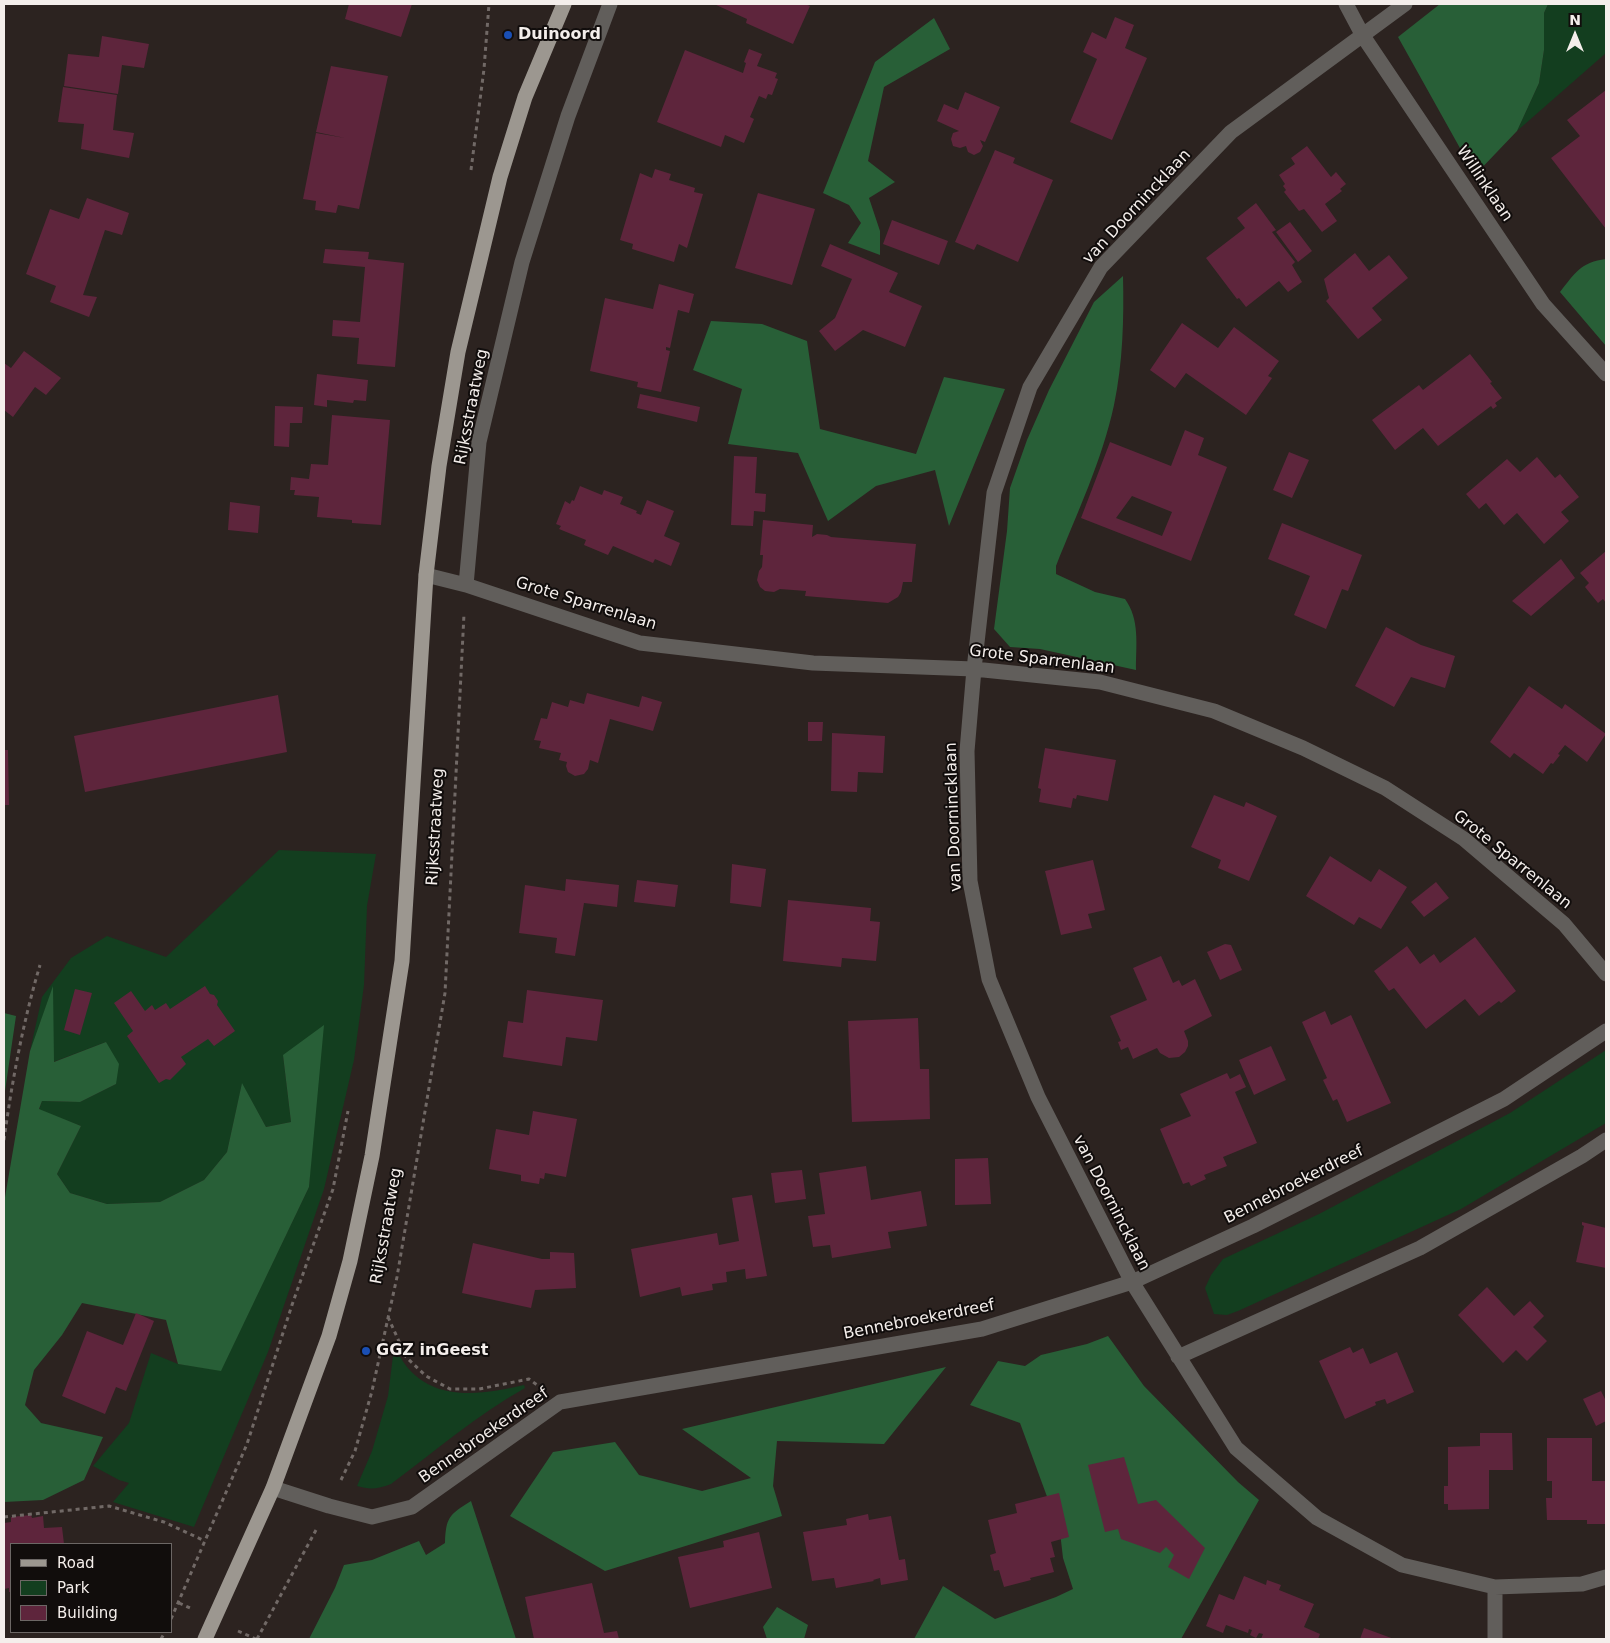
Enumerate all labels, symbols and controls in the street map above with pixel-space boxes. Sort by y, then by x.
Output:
north arrow [1550,10,1600,60]
text: N [1569,12,1581,28]
place label: Duinoord [518,25,601,45]
marker: Duinoord [502,29,514,41]
street label: Willinklaan [1452,143,1516,225]
street label: van Doornincklaan [1079,146,1195,268]
street label: Rijksstraatweg [451,347,493,467]
street label: Grote Sparrenlaan [513,573,659,635]
street label: Grote Sparrenlaan [968,642,1116,678]
street label: van Doornincklaan [942,742,966,892]
street label: Rijksstraatweg [423,768,449,886]
street label: Grote Sparrenlaan [1449,806,1575,914]
street label: van Doornincklaan [1068,1132,1154,1274]
street label: Bennebroekerdreef [1221,1142,1367,1228]
street label: Rijksstraatweg [367,1166,407,1286]
street label: Bennebroekerdreef [842,1296,996,1344]
place label: GGZ inGeest [376,1341,488,1361]
marker: GGZ inGeest [360,1345,372,1357]
street label: Bennebroekerdreef [416,1384,552,1488]
legend [10,1543,172,1633]
text: Road [57,1554,95,1572]
text: Park [57,1579,89,1597]
text: Building [57,1604,118,1622]

